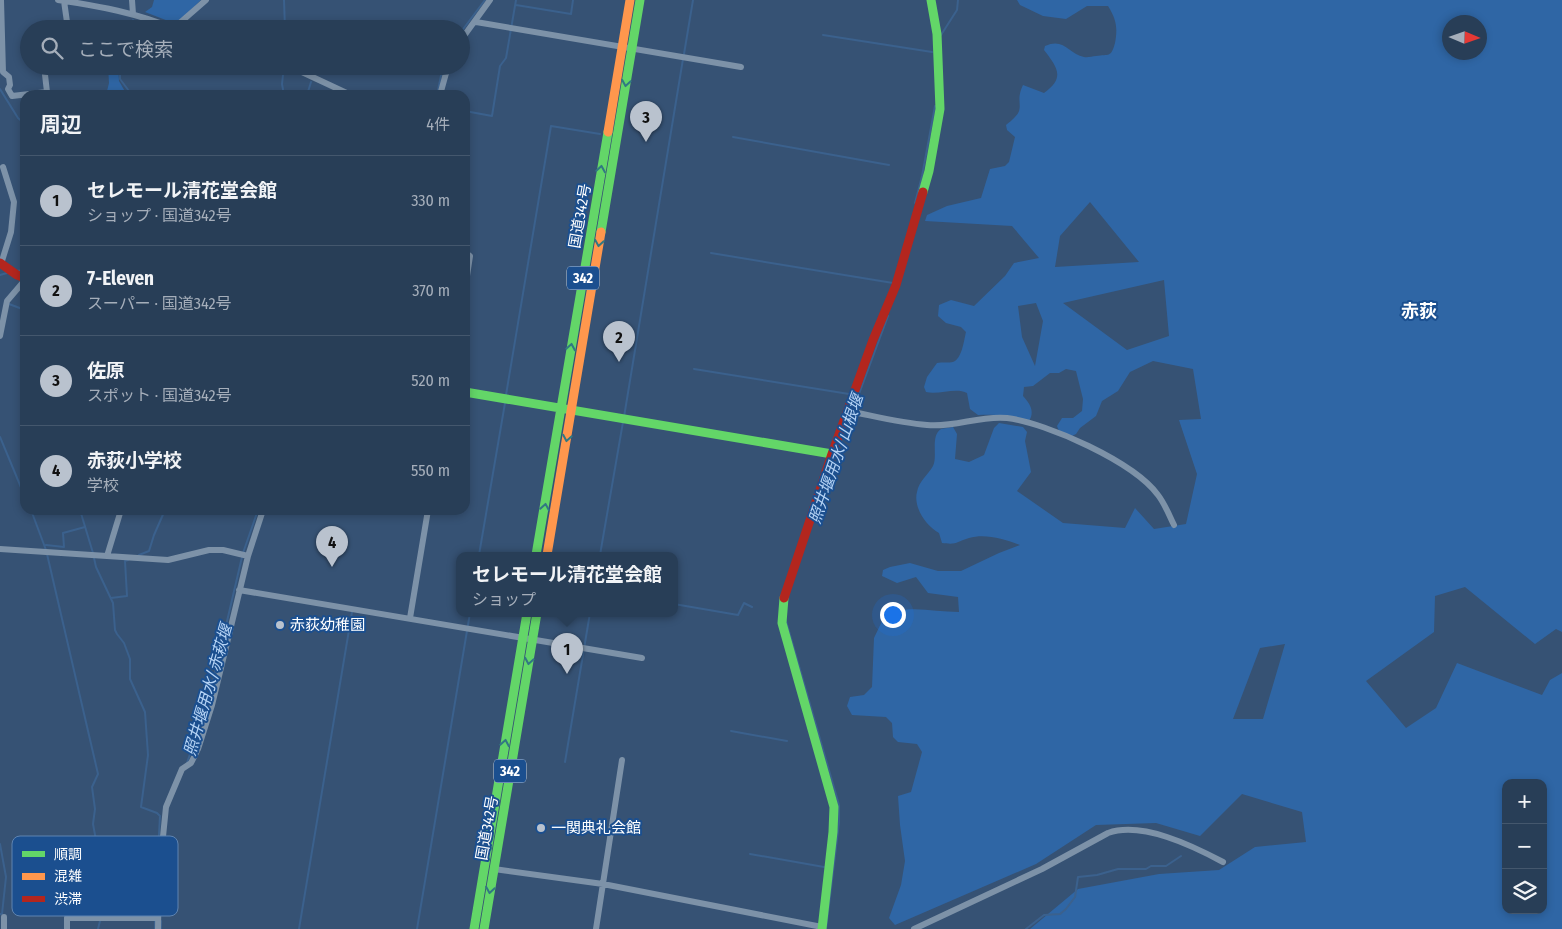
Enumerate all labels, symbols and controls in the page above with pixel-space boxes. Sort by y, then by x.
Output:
north arrow [1442,15,1487,60]
search box [20,20,470,75]
icon: search [38,34,66,62]
text: ここで検索 [78,38,173,61]
one-way arrow [621,78,631,87]
pin: 3 [630,101,662,142]
text: 周辺 [40,112,82,138]
text: 4件 [426,115,450,134]
one-way arrow [596,165,606,174]
text: セレモール清花堂会館 [87,179,277,202]
street label: 国道342号 [565,182,595,250]
text: 1 [53,191,59,210]
text: 330 m [411,191,450,210]
text: ショップ · 国道342号 [87,206,232,225]
one-way arrow [595,239,605,247]
road number: 342 [567,266,599,290]
text: 7-Eleven [87,267,154,290]
text: 2 [52,281,60,300]
text: 370 m [412,281,450,300]
text: スーパー · 国道342号 [87,294,231,313]
district label: 赤荻 [1401,300,1437,322]
pin: 2 [603,321,635,362]
one-way arrow [566,343,576,351]
text: 佐原 [87,359,125,382]
text: 3 [52,371,60,390]
text: 520 m [411,371,450,390]
text: スポット · 国道342号 [87,386,232,405]
water label: 照井堰用水/山根堰 [805,389,868,526]
one-way arrow [562,433,572,442]
text: 赤荻小学校 [87,449,182,472]
text: 4 [52,461,60,480]
text: 550 m [411,461,450,480]
text: 学校 [87,476,119,495]
one-way arrow [539,503,549,512]
pin: 4 [316,526,348,567]
popup [456,552,678,617]
text: セレモール清花堂会館 [472,563,662,586]
text: ショップ [472,590,536,609]
your location [880,602,906,628]
place label: 赤荻幼稚園 [290,616,365,634]
water label: 照井堰用水/赤萩堰 [180,619,237,758]
marker: 赤荻幼稚園 [274,619,286,631]
pin: 1 [551,633,583,674]
one-way arrow [524,656,534,665]
one-way arrow [499,738,509,747]
road number: 342 [494,759,526,782]
map controls [1502,779,1547,914]
button: + [1502,779,1547,824]
street label: 国道342号 [472,794,502,862]
place label: 一関典礼会館 [551,819,641,837]
marker: 一関典礼会館 [535,822,547,834]
button: − [1502,824,1547,869]
legend [12,836,178,916]
text: 順調 [54,846,82,863]
text: 混雑 [54,868,82,885]
button: layers [1502,869,1547,914]
one-way arrow [485,886,496,894]
text: 渋滞 [54,891,82,908]

